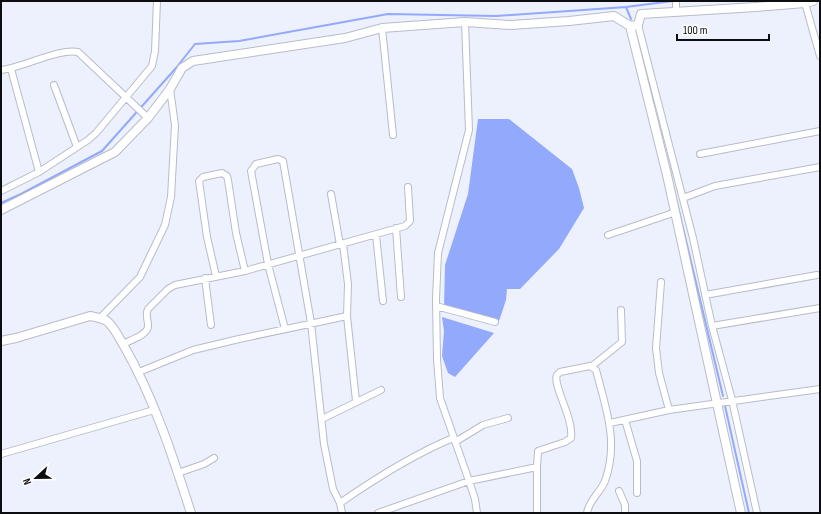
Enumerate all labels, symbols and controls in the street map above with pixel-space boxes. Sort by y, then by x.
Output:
scale bar [677,16,769,42]
text: 100 m [683,23,708,38]
north arrow [16,458,56,498]
text: N [20,476,34,487]

